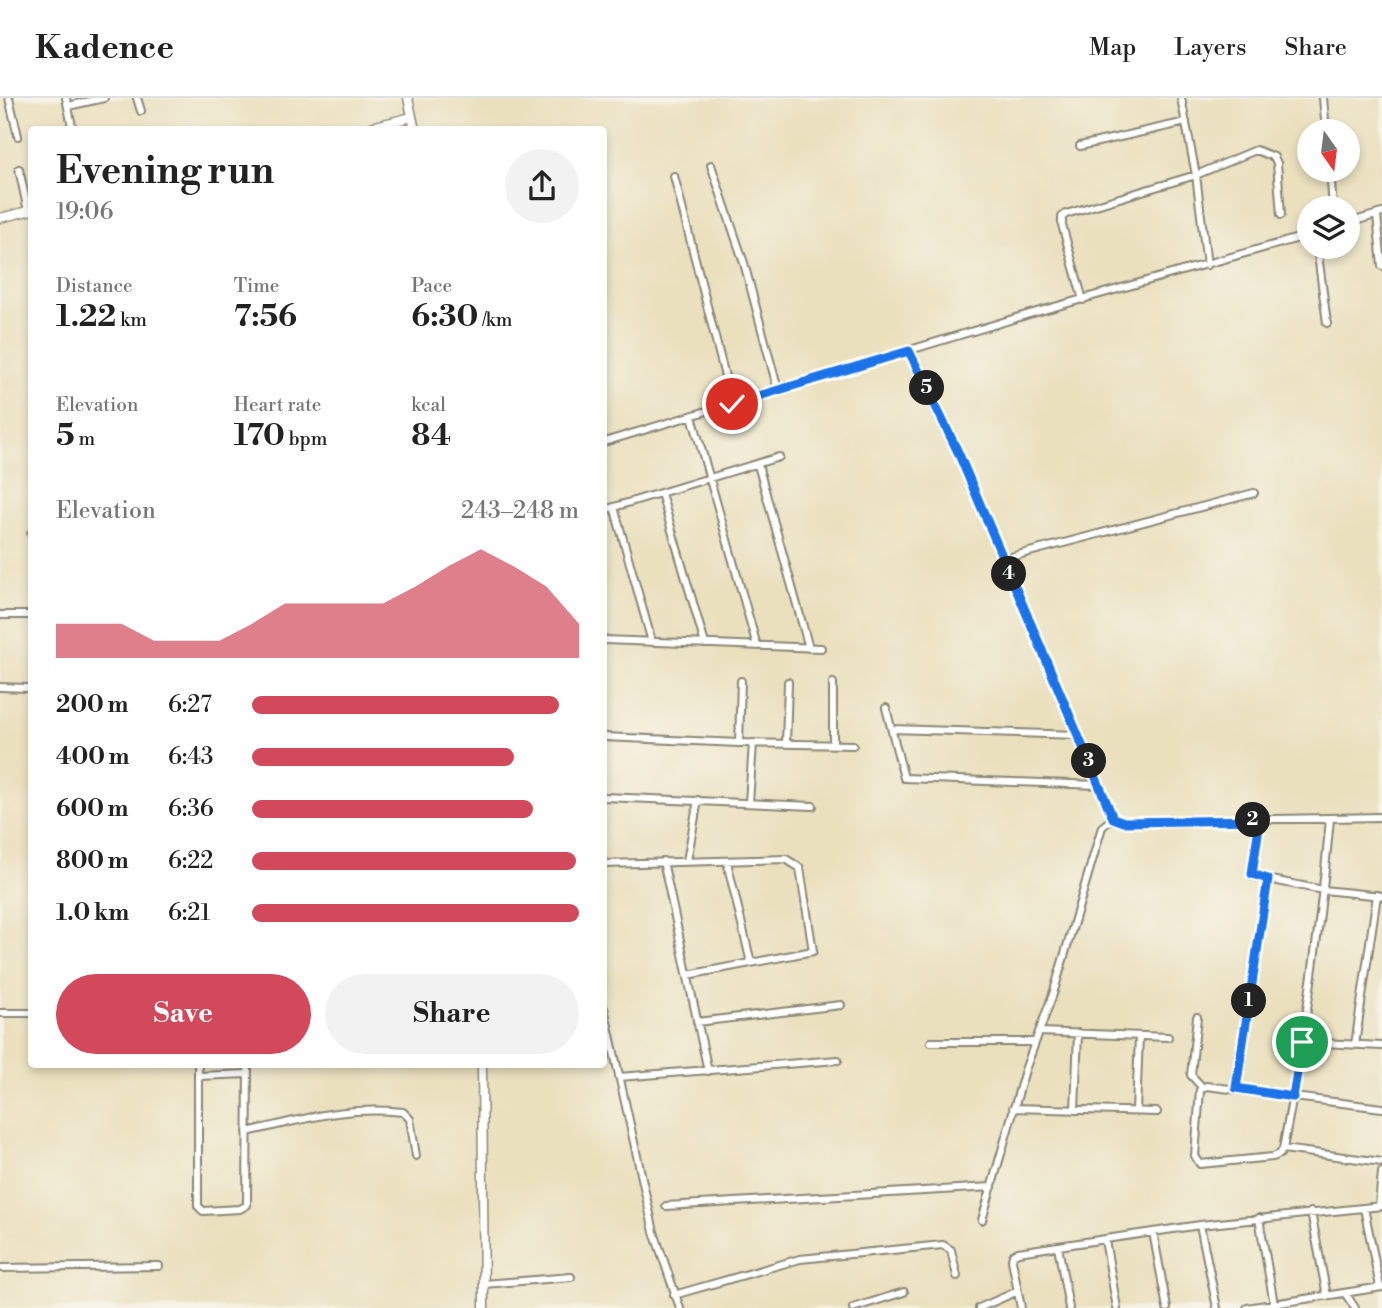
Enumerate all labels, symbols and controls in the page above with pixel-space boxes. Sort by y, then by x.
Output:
text: Kadence [35,28,174,69]
text: Map [1089,33,1136,63]
text: Layers [1174,33,1246,63]
text: Share [1284,33,1347,63]
north arrow [1297,119,1360,182]
map controls [1297,119,1360,259]
text: Evening run [56,148,274,195]
button: share [505,149,579,223]
button: layers [1297,196,1360,259]
text: 19:06 [56,198,113,226]
text: Distance [56,274,133,298]
text: Time [234,274,279,298]
text: Pace [411,274,452,298]
text: 1.22 [56,298,116,336]
text: 7:56 [234,298,297,336]
text: 6:30 [411,298,478,336]
text: km [116,308,147,332]
text: /km [478,308,512,332]
pin: 5 [909,370,944,406]
pin [702,374,762,434]
text: 5 [921,375,932,399]
icon: check [713,385,751,423]
text: Elevation [56,393,138,417]
text: Heart rate [234,393,321,417]
text: kcal [411,393,446,417]
text: 5 [56,417,75,455]
text: 170 [234,417,285,455]
text: 84 [411,417,451,455]
text: m [75,427,95,451]
text: bpm [285,427,327,451]
text: Elevation [56,497,156,525]
text: 243–248 m [461,497,579,525]
pin: 4 [992,556,1026,592]
text: 4 [1002,561,1015,585]
text: 200 m [56,691,128,719]
text: 6:27 [168,691,212,719]
text: 400 m [56,743,129,771]
text: 6:43 [168,743,214,771]
pin: 3 [1072,744,1106,778]
text: 3 [1083,748,1094,772]
text: 600 m [56,795,129,823]
text: 6:36 [168,795,214,823]
pin: 2 [1236,802,1270,838]
text: 2 [1247,807,1258,831]
text: 800 m [56,847,129,875]
text: 6:22 [168,847,213,875]
text: 1.0 km [56,899,129,927]
text: 6:21 [168,899,210,927]
button: Save [56,974,311,1054]
button: Share [325,974,579,1054]
pin: 1 [1232,984,1266,1018]
text: 1 [1244,988,1253,1012]
pin [1272,1012,1332,1072]
icon: arrive [1283,1023,1321,1061]

